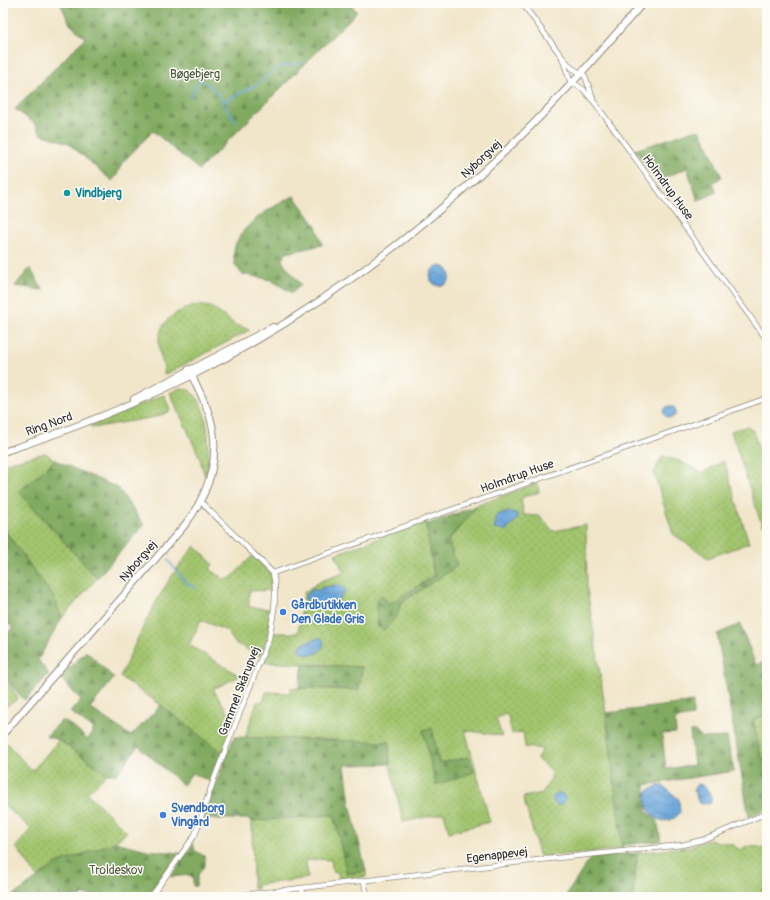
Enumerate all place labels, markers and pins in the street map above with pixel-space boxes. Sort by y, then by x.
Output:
place label: Vindbjerg [75,186,122,201]
marker: Vindbjerg [62,188,72,198]
place label: Gårdbutikken Den Glade Gris [291,598,365,627]
marker: Gårdbutikken Den Glade Gris [278,607,288,617]
place label: Svendborg Vingård [171,801,224,830]
marker: Svendborg Vingård [158,810,168,820]

